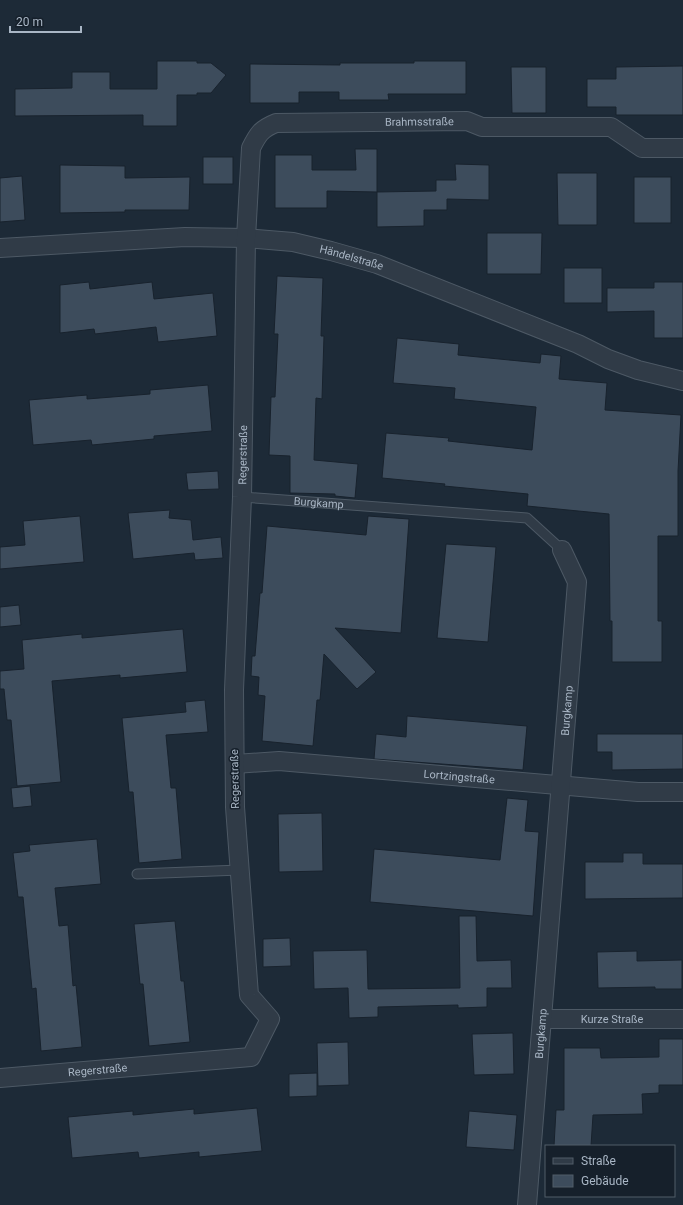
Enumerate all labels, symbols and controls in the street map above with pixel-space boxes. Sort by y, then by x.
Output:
scale bar [10,8,81,34]
text: 20 m [16,15,43,29]
street label: Brahmsstraße [385,115,454,128]
street label: Händelstraße [318,242,386,273]
street label: Regerstraße [236,425,250,485]
street label: Burgkamp [293,494,344,511]
street label: Burgkamp [558,685,575,736]
street label: Regerstraße [228,749,242,809]
street label: Lortzingstraße [423,767,496,786]
street label: Burgkamp [532,1008,549,1059]
street label: Kurze Straße [581,1013,643,1026]
street label: Regerstraße [67,1061,128,1079]
legend [545,1145,675,1197]
text: Straße [581,1154,616,1168]
text: Gebäude [581,1174,629,1188]

